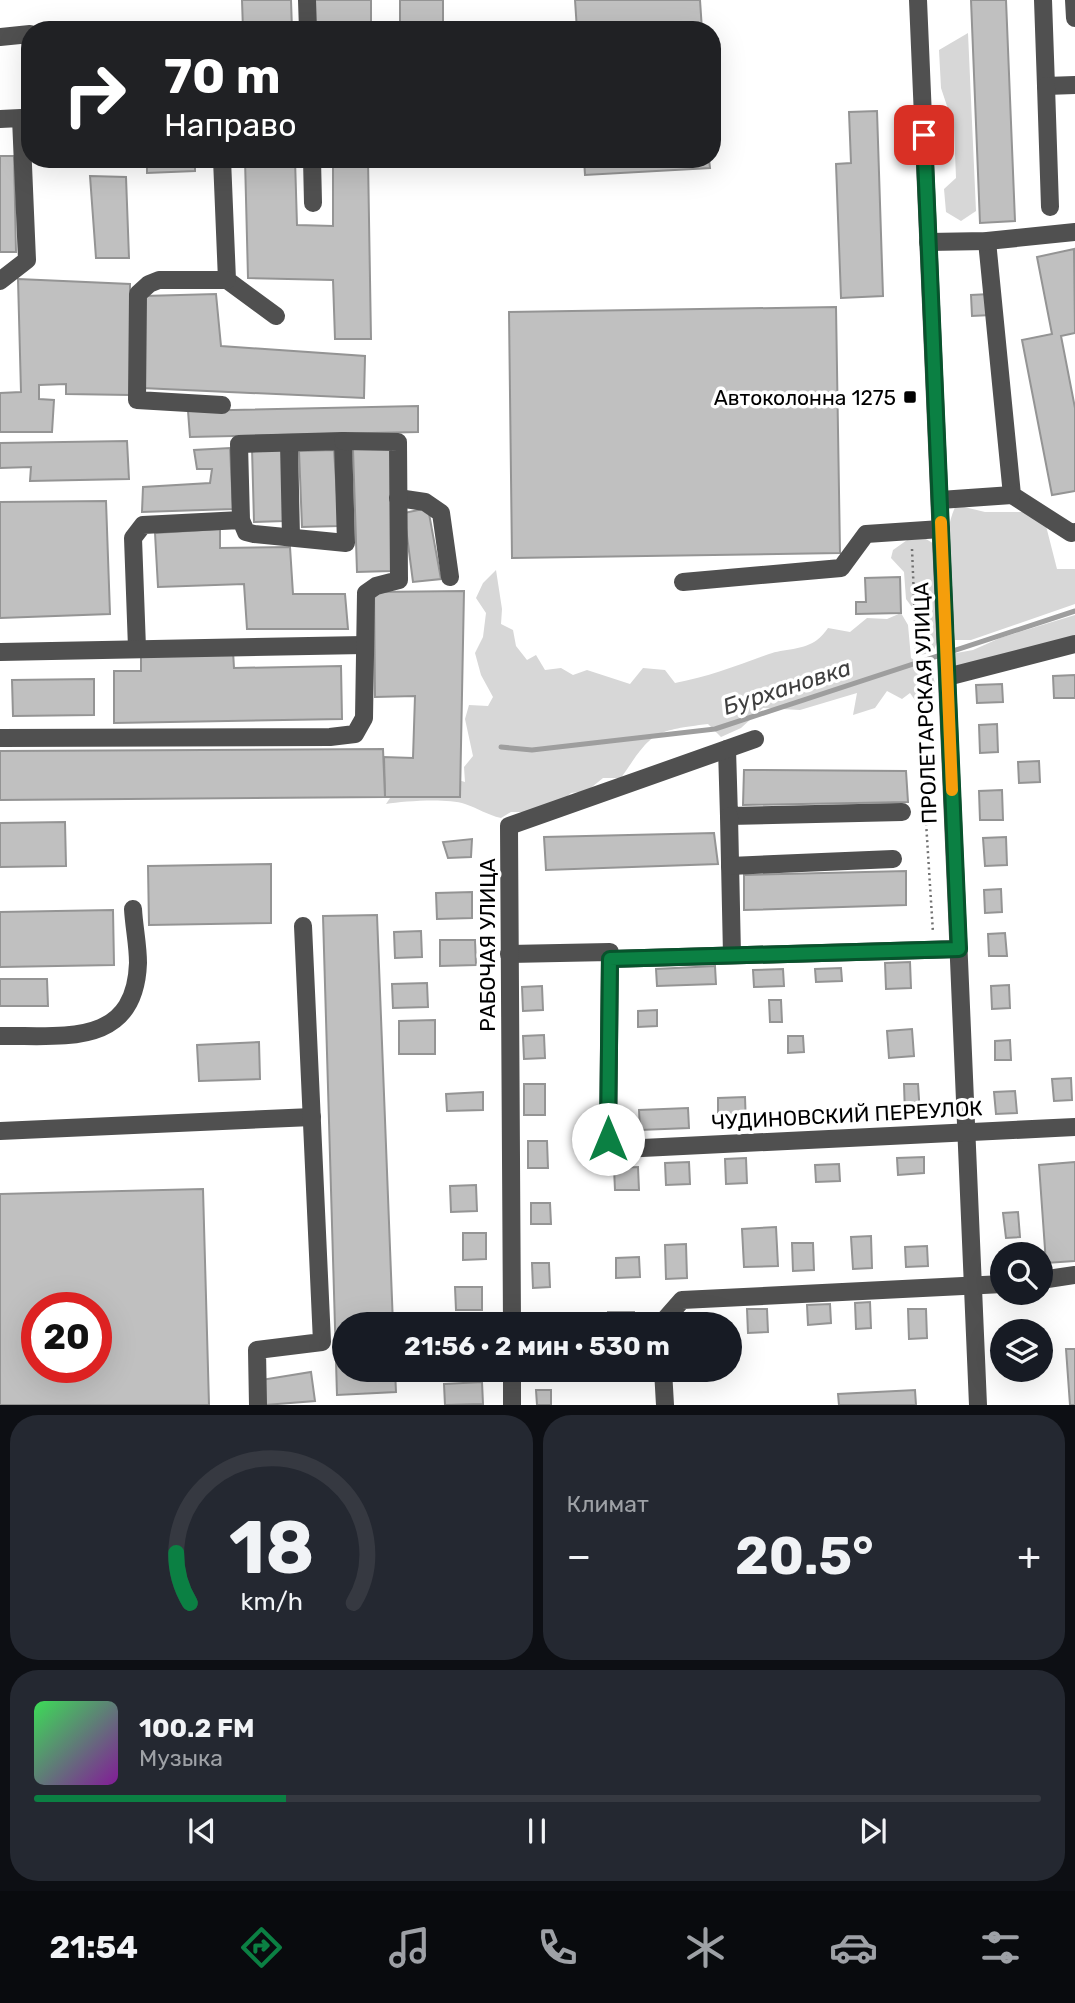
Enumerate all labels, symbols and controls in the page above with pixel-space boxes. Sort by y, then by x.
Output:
text: 70 m [164,47,281,105]
icon: right [49,49,140,140]
pin [894,105,954,165]
text: Направо [164,106,297,144]
icon: arrive [905,116,943,154]
place label: Автоколонна 1275 [714,385,896,410]
marker: Автоколонна 1275 [902,389,918,405]
street label: ПРОЛЕТАРСКАЯ УЛИЦА [908,582,942,824]
water label: Бурхановка [720,653,854,721]
street label: РАБОЧАЯ УЛИЦА [475,858,500,1032]
street label: ЧУДИНОВСКИЙ ПЕРЕУЛОК [711,1095,983,1135]
position arrow [571,1102,645,1176]
map controls [990,1242,1053,1382]
button: search [990,1242,1053,1305]
speed limit sign: 20 [21,1292,112,1383]
button: layers [990,1319,1053,1382]
text: 21:56 · 2 мин · 530 m [404,1331,670,1362]
text: Климат [567,1490,649,1518]
text: 18 [229,1506,314,1592]
text: 20.5° [735,1525,874,1587]
text: − [567,1533,591,1579]
text: + [1017,1533,1041,1579]
text: km/h [240,1587,302,1616]
text: 100.2 FM [139,1713,255,1744]
text: Музыка [139,1744,223,1772]
icon: previous [183,1812,221,1850]
icon: pause [518,1812,556,1850]
icon: next [854,1812,892,1850]
icon: directions [237,1923,286,1972]
icon: music [385,1923,434,1972]
icon: phone [533,1923,582,1972]
icon: climate [681,1923,730,1972]
icon: car [829,1923,878,1972]
icon: filters [976,1923,1025,1972]
text: 21:54 [49,1928,138,1966]

